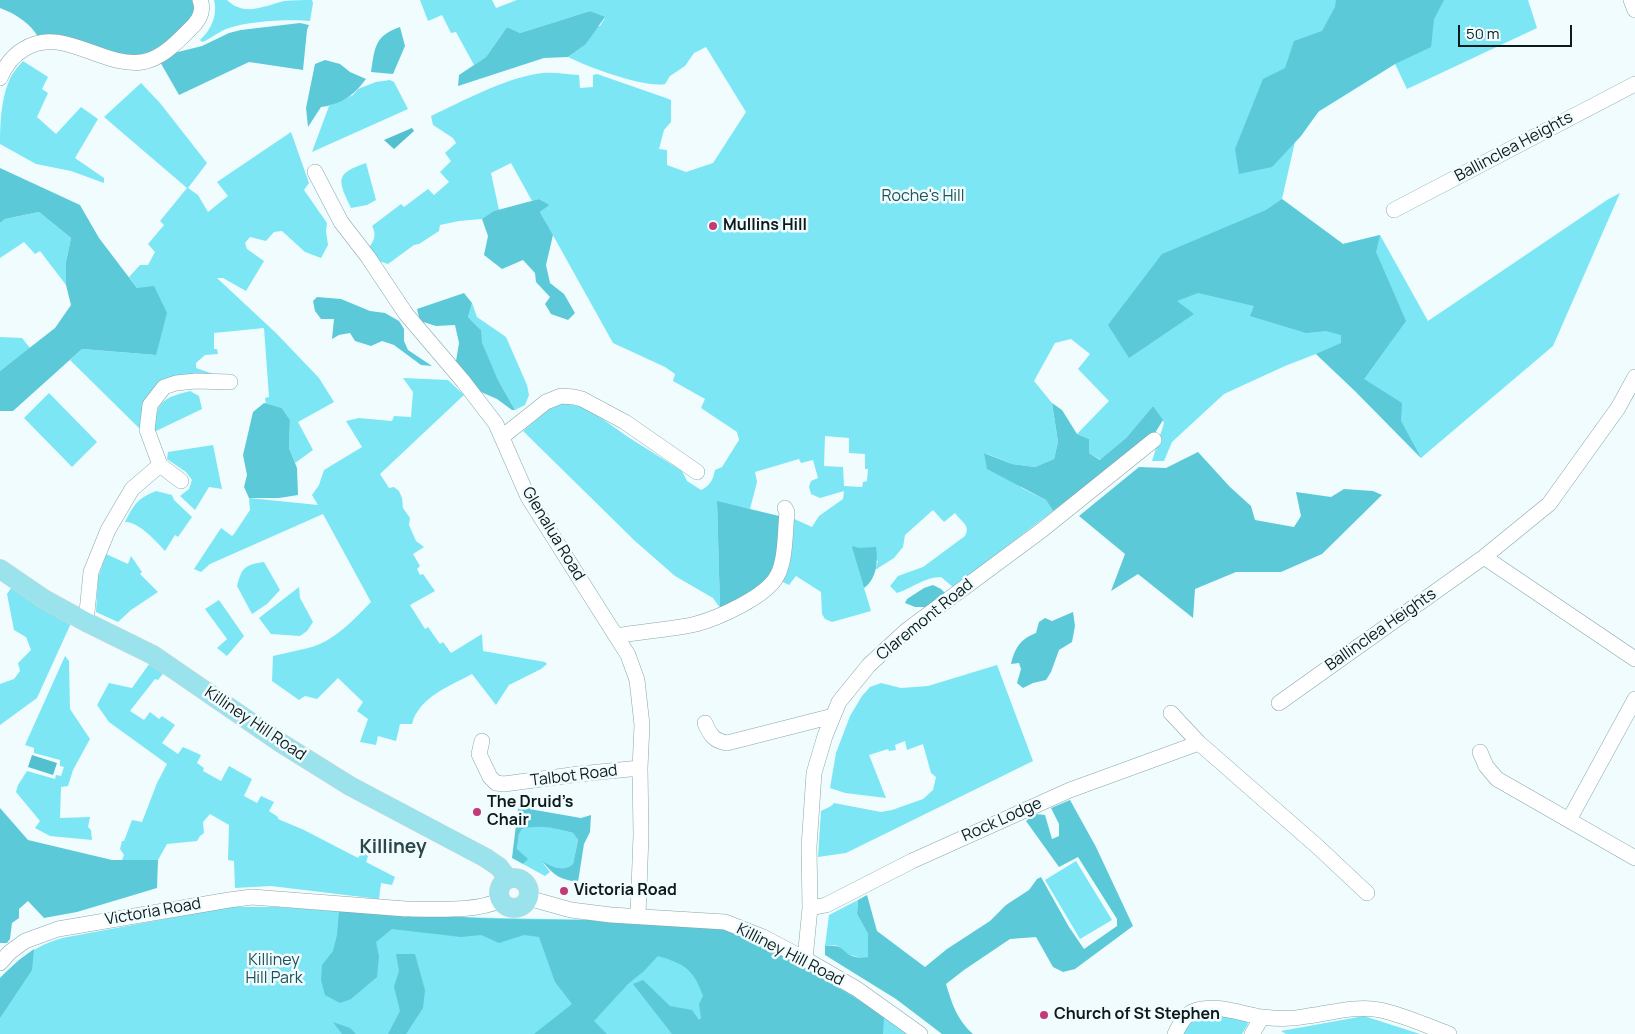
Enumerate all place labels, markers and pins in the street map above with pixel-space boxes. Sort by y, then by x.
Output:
place label: Mullins Hill [723,216,807,236]
marker: Mullins Hill [707,220,719,232]
place label: The Druid’s Chair [487,793,573,831]
marker: The Druid’s Chair [471,806,483,818]
place label: Victoria Road [574,881,677,901]
marker: Victoria Road [558,885,570,897]
place label: Church of St Stephen [1054,1005,1220,1025]
marker: Church of St Stephen [1038,1009,1050,1021]

